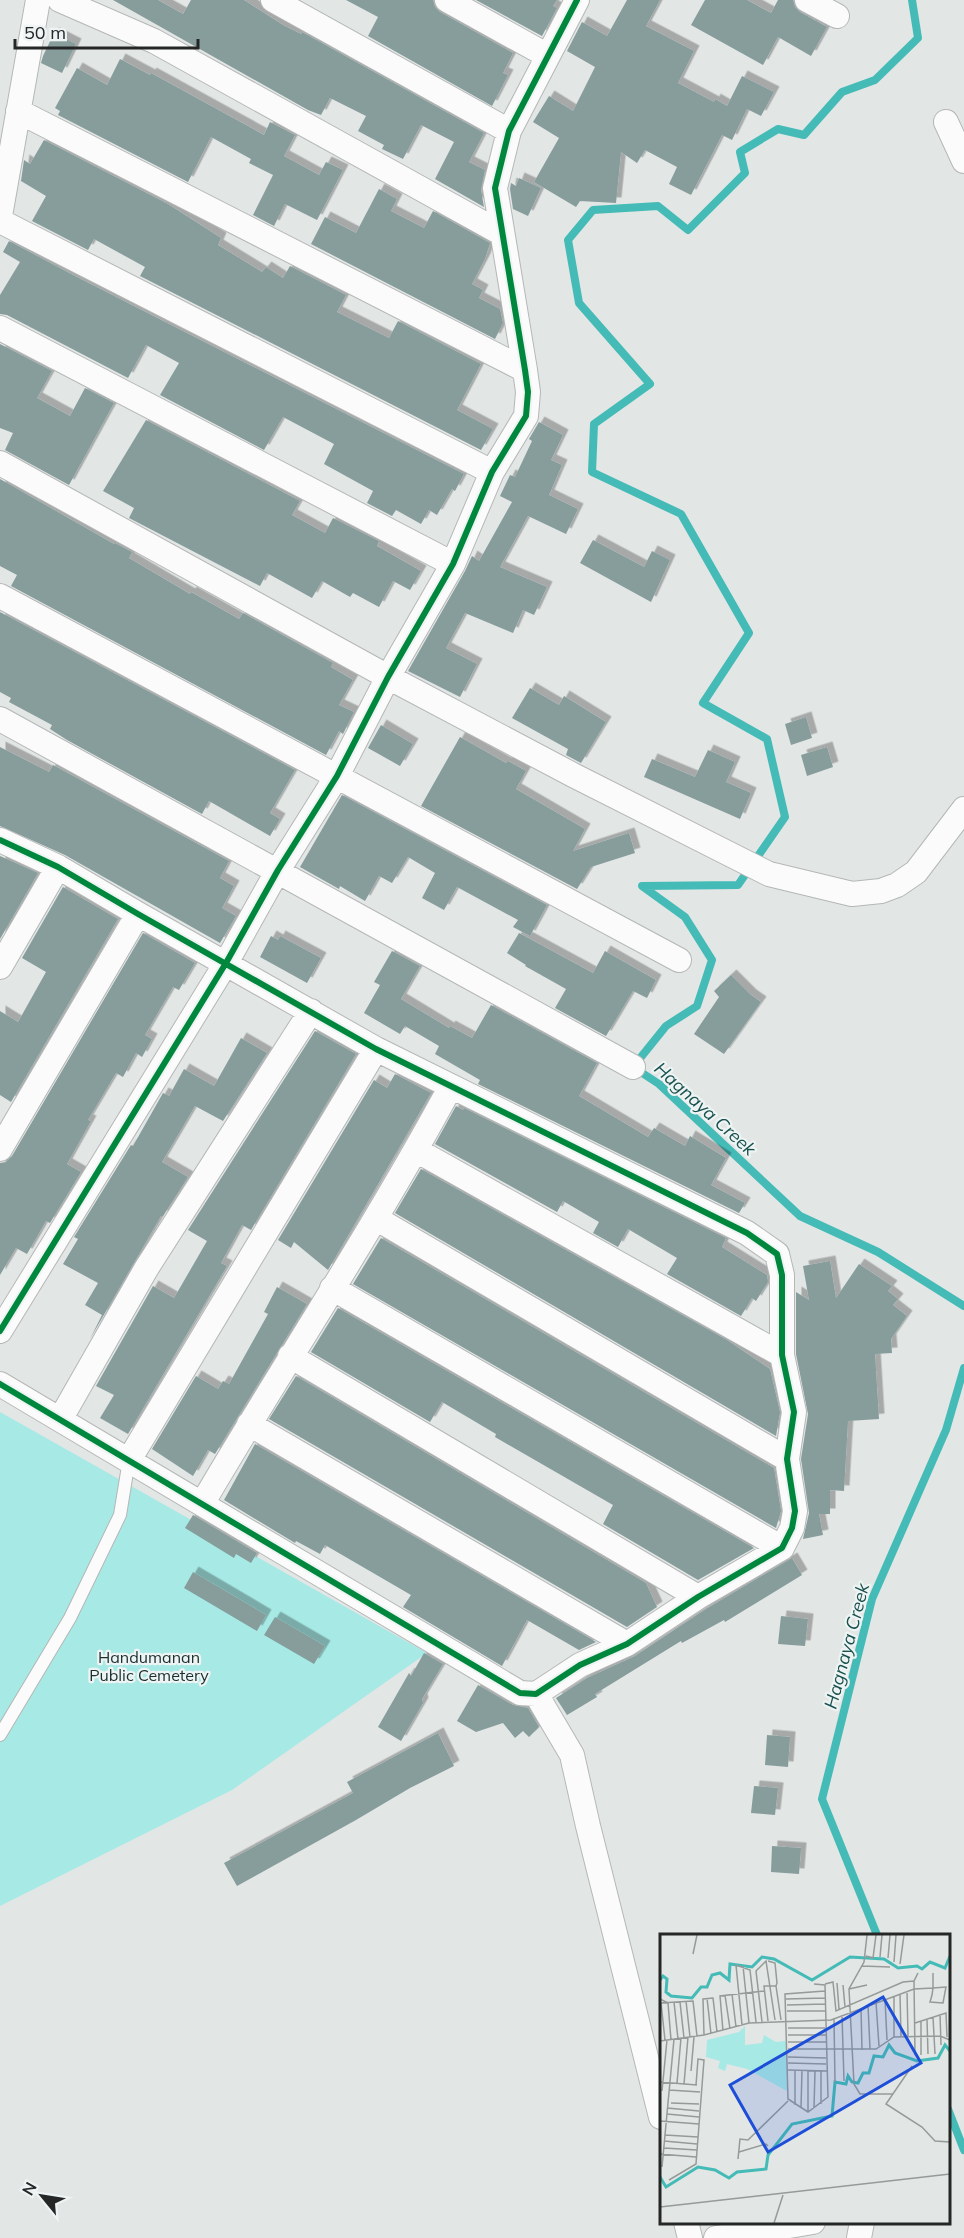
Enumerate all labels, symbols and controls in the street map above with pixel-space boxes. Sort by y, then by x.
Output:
scale bar [15,12,198,50]
text: 50 m [24,21,66,44]
water label: Hagnaya Creek [650,1057,762,1161]
water label: Hagnaya Creek [819,1580,875,1711]
park label: Handumanan Public Cemetery [89,1647,209,1685]
inset map [660,1934,949,2223]
north arrow [12,2166,72,2226]
text: N [17,2178,41,2199]

